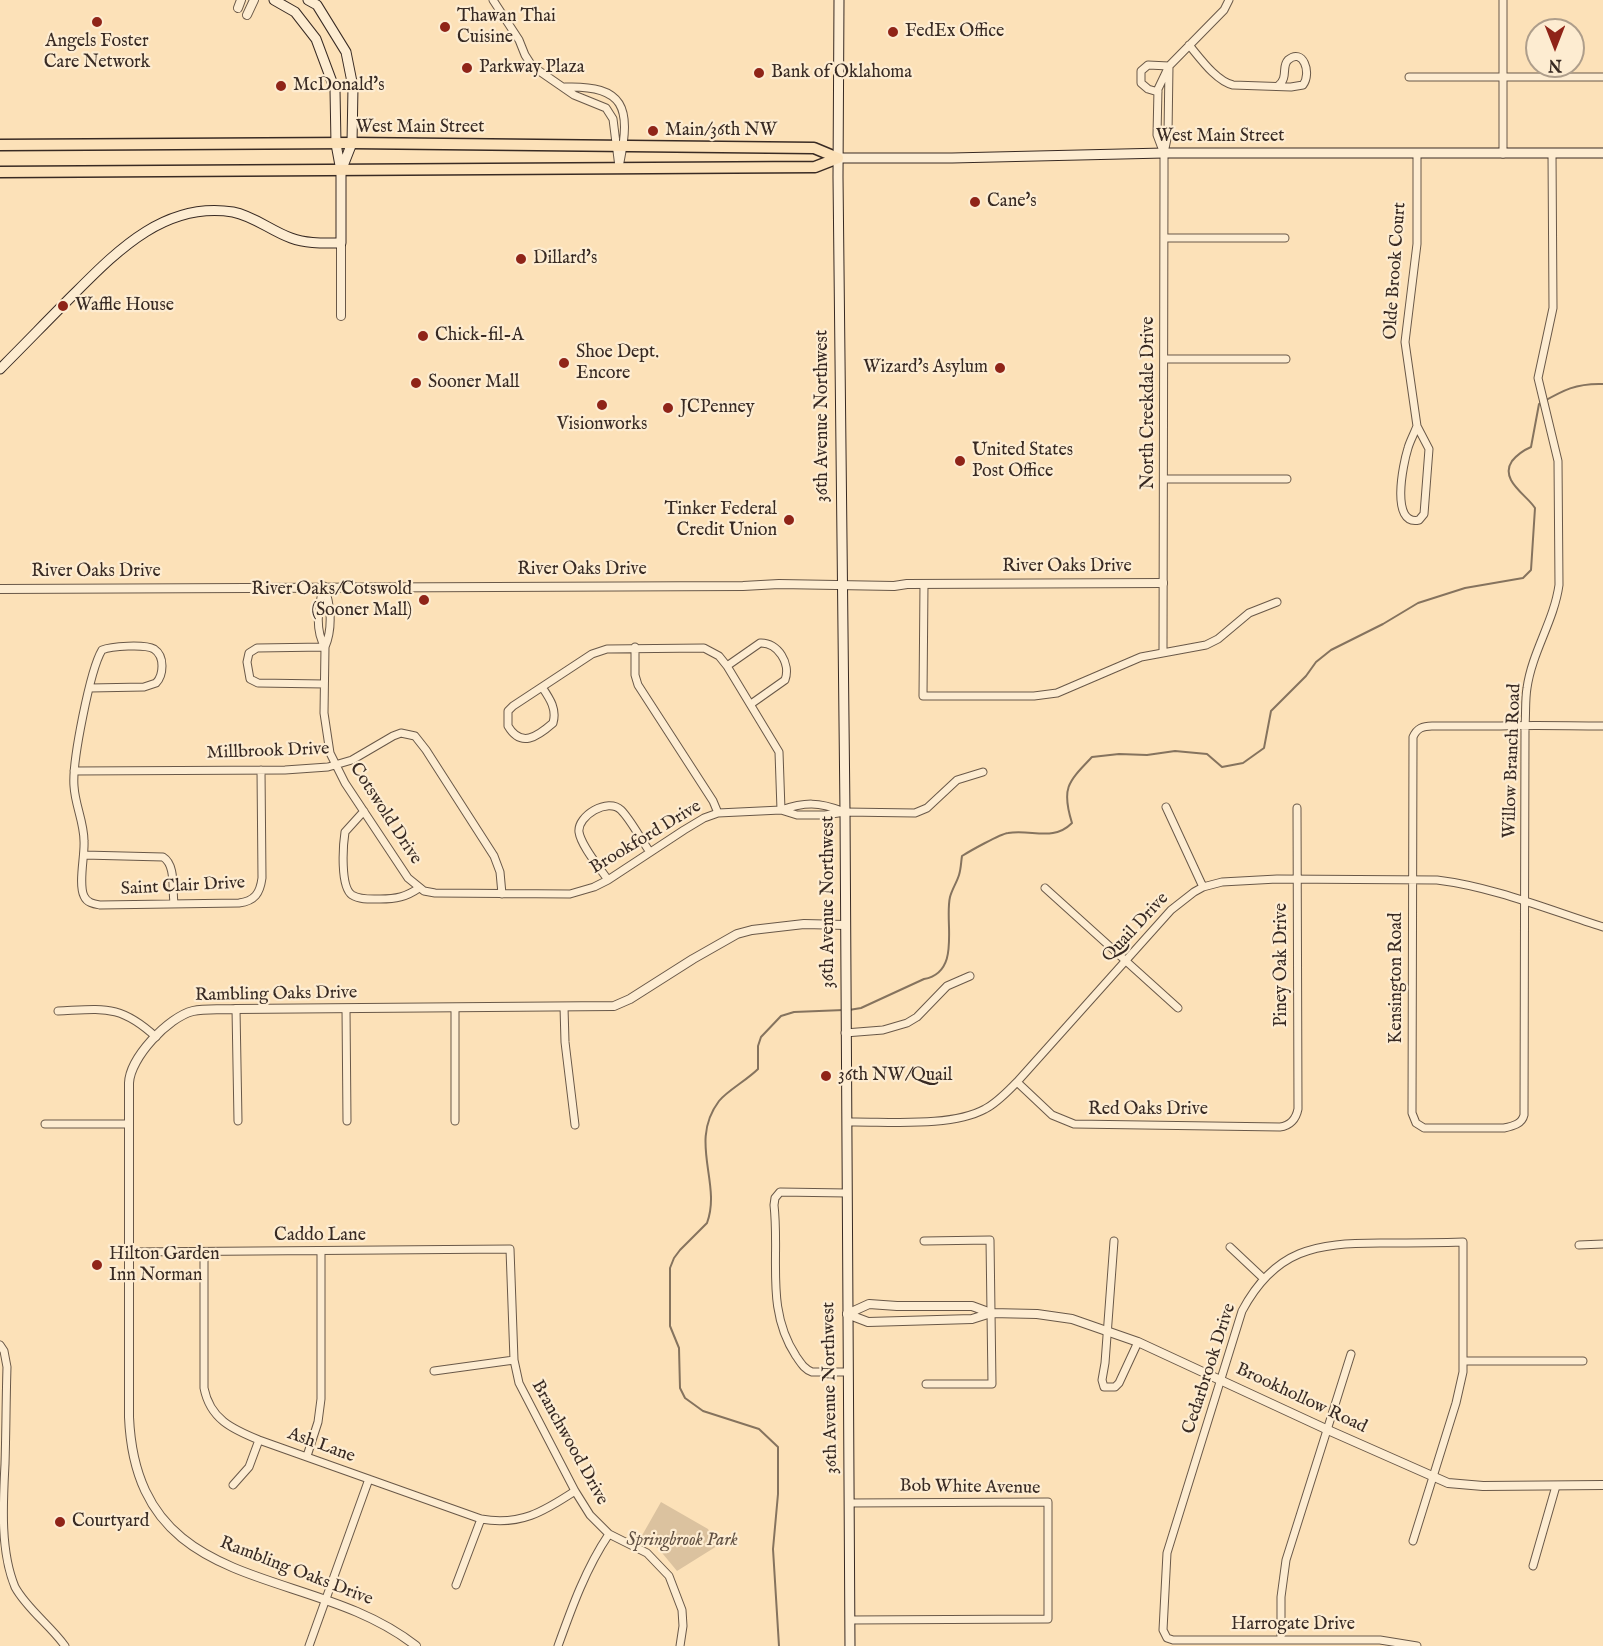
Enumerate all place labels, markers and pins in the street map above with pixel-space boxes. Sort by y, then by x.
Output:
place label: Thawan Thai Cuisine [457,6,556,48]
marker: Angels Foster Care Network [90,15,104,29]
marker: Thawan Thai Cuisine [438,20,452,34]
place label: FedEx Office [905,21,1004,43]
marker: FedEx Office [886,25,900,39]
place label: Angels Foster Care Network [44,31,150,74]
place label: Parkway Plaza [479,57,585,79]
marker: Parkway Plaza [460,61,474,75]
place label: Bank of Oklahoma [771,62,912,84]
marker: Bank of Oklahoma [752,66,766,80]
place label: McDonald's [293,75,385,97]
marker: McDonald's [274,79,288,93]
place label: Main/36th NW [665,120,777,142]
marker: Main/36th NW [646,124,660,138]
place label: Cane's [987,191,1037,213]
marker: Cane's [968,195,982,209]
place label: Dillard's [533,248,597,270]
marker: Dillard's [514,252,528,266]
place label: Waffle House [75,295,174,317]
marker: Waffle House [56,299,70,313]
place label: Chick-fil-A [435,325,524,347]
marker: Chick-fil-A [416,329,430,343]
place label: Shoe Dept. Encore [576,342,659,385]
marker: Shoe Dept. Encore [557,356,571,370]
place label: Wizard's Asylum [863,357,988,379]
marker: Wizard's Asylum [993,361,1007,375]
place label: Sooner Mall [428,372,520,394]
marker: Sooner Mall [409,376,423,390]
place label: JCPenney [680,397,755,419]
marker: Visionworks [595,398,609,412]
marker: JCPenney [661,401,675,415]
place label: Visionworks [557,414,647,436]
place label: United States Post Office [972,440,1073,482]
marker: United States Post Office [953,454,967,468]
place label: Tinker Federal Credit Union [664,499,777,542]
marker: Tinker Federal Credit Union [782,513,796,527]
place label: River Oaks/Cotswold (Sooner Mall) [251,579,412,622]
marker: River Oaks/Cotswold (Sooner Mall) [417,593,431,607]
place label: 36th NW/Quail [838,1065,952,1087]
marker: 36th NW/Quail [819,1069,833,1083]
place label: Hilton Garden Inn Norman [109,1244,220,1286]
marker: Hilton Garden Inn Norman [90,1258,104,1272]
place label: Courtyard [72,1511,149,1533]
marker: Courtyard [53,1515,67,1529]

